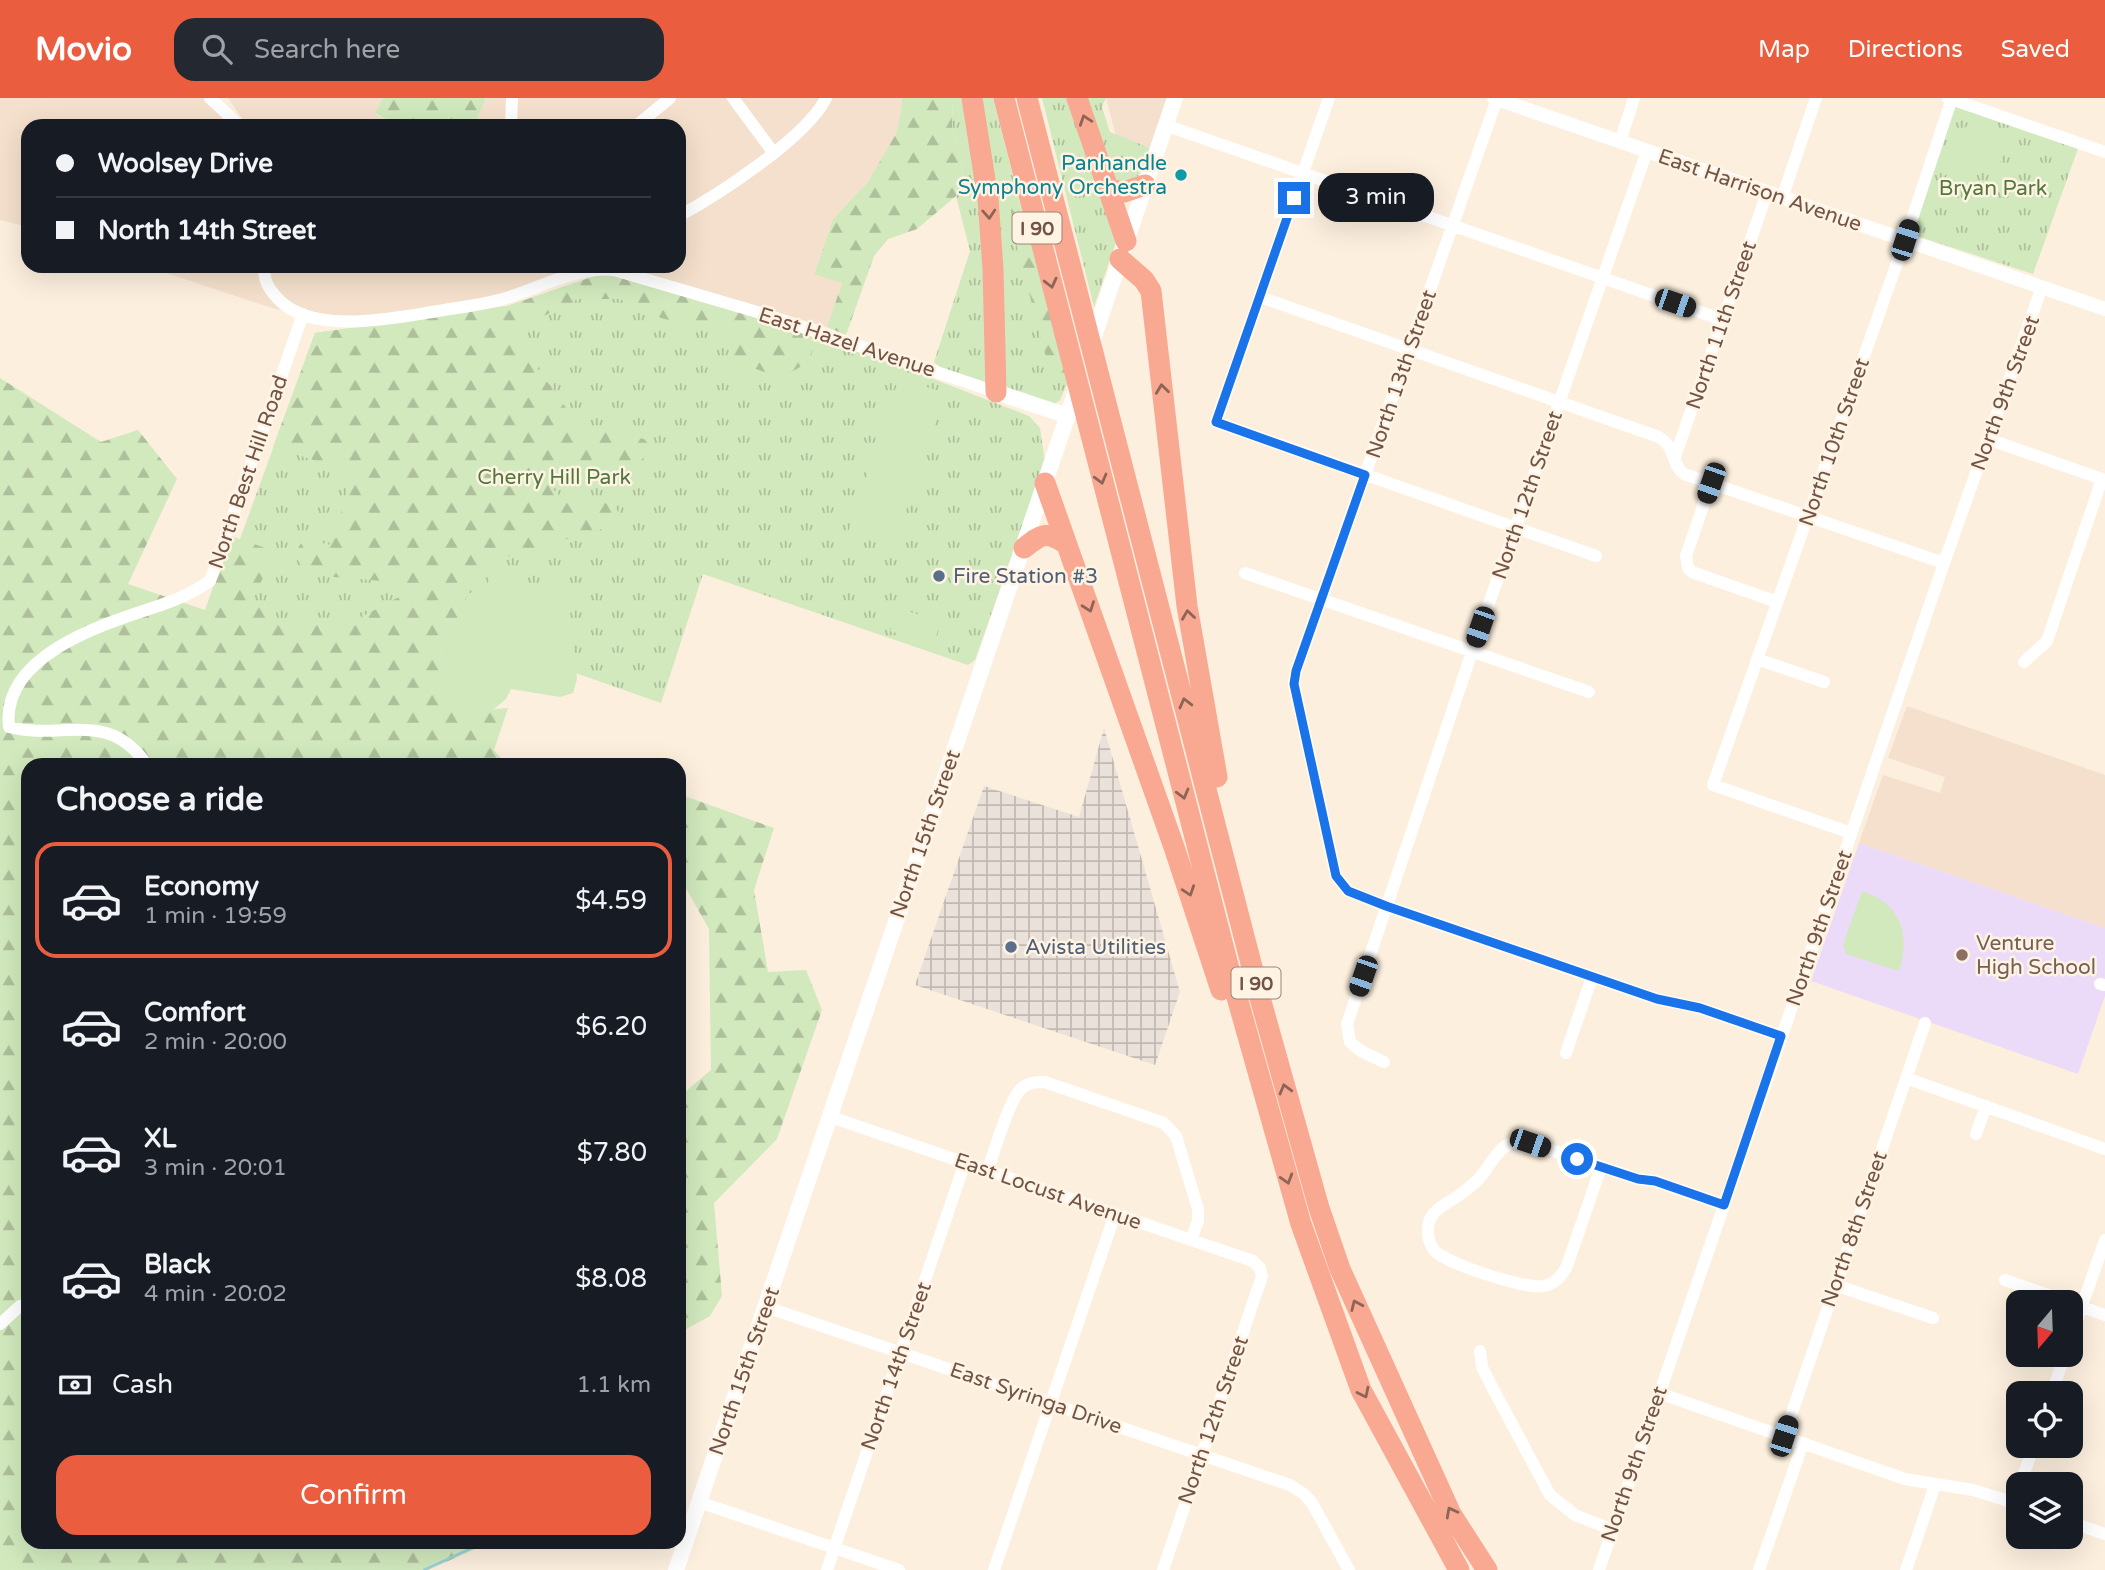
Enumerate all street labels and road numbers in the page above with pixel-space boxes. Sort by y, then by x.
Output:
street label: East Harrison Avenue [1655,144,1865,237]
road number: I 90 [1012,212,1062,244]
street label: North 11th Street [1681,238,1762,413]
street label: North 13th Street [1361,287,1442,462]
street label: East Hazel Avenue [755,302,938,383]
street label: North 9th Street [1966,312,2045,474]
street label: North 10th Street [1794,355,1875,530]
street label: North Best Hill Road [204,372,293,572]
street label: North 12th Street [1487,408,1568,583]
street label: North 15th Street [885,747,966,922]
street label: North 9th Street [1781,847,1858,1009]
road number: I 90 [1232,968,1280,998]
street label: East Locust Avenue [951,1148,1145,1235]
street label: North 8th Street [1816,1148,1893,1310]
street label: North 14th Street [856,1279,937,1454]
street label: North 15th Street [704,1284,785,1459]
street label: North 12th Street [1173,1333,1254,1508]
street label: East Syringa Drive [946,1357,1125,1440]
street label: North 9th Street [1596,1383,1673,1545]

